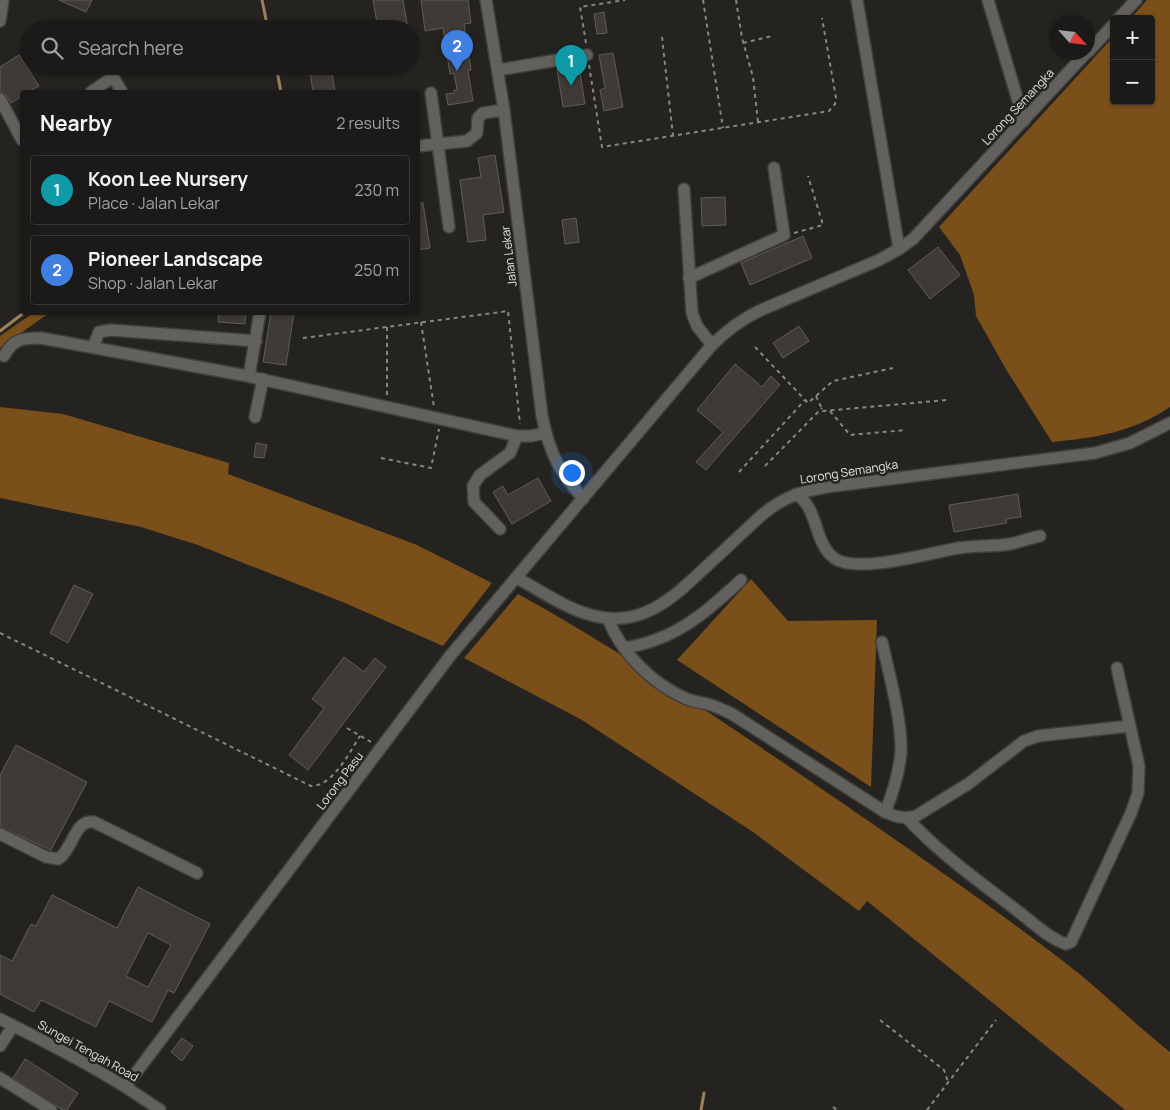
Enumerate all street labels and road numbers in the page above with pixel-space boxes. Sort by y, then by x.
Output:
street label: Lorong Semangka [978,65,1058,149]
street label: Jalan Lekar [496,224,521,288]
street label: Lorong Semangka [799,455,899,488]
street label: Lorong Pasu [312,748,367,813]
street label: Sungei Tengah Road [35,1016,142,1085]

